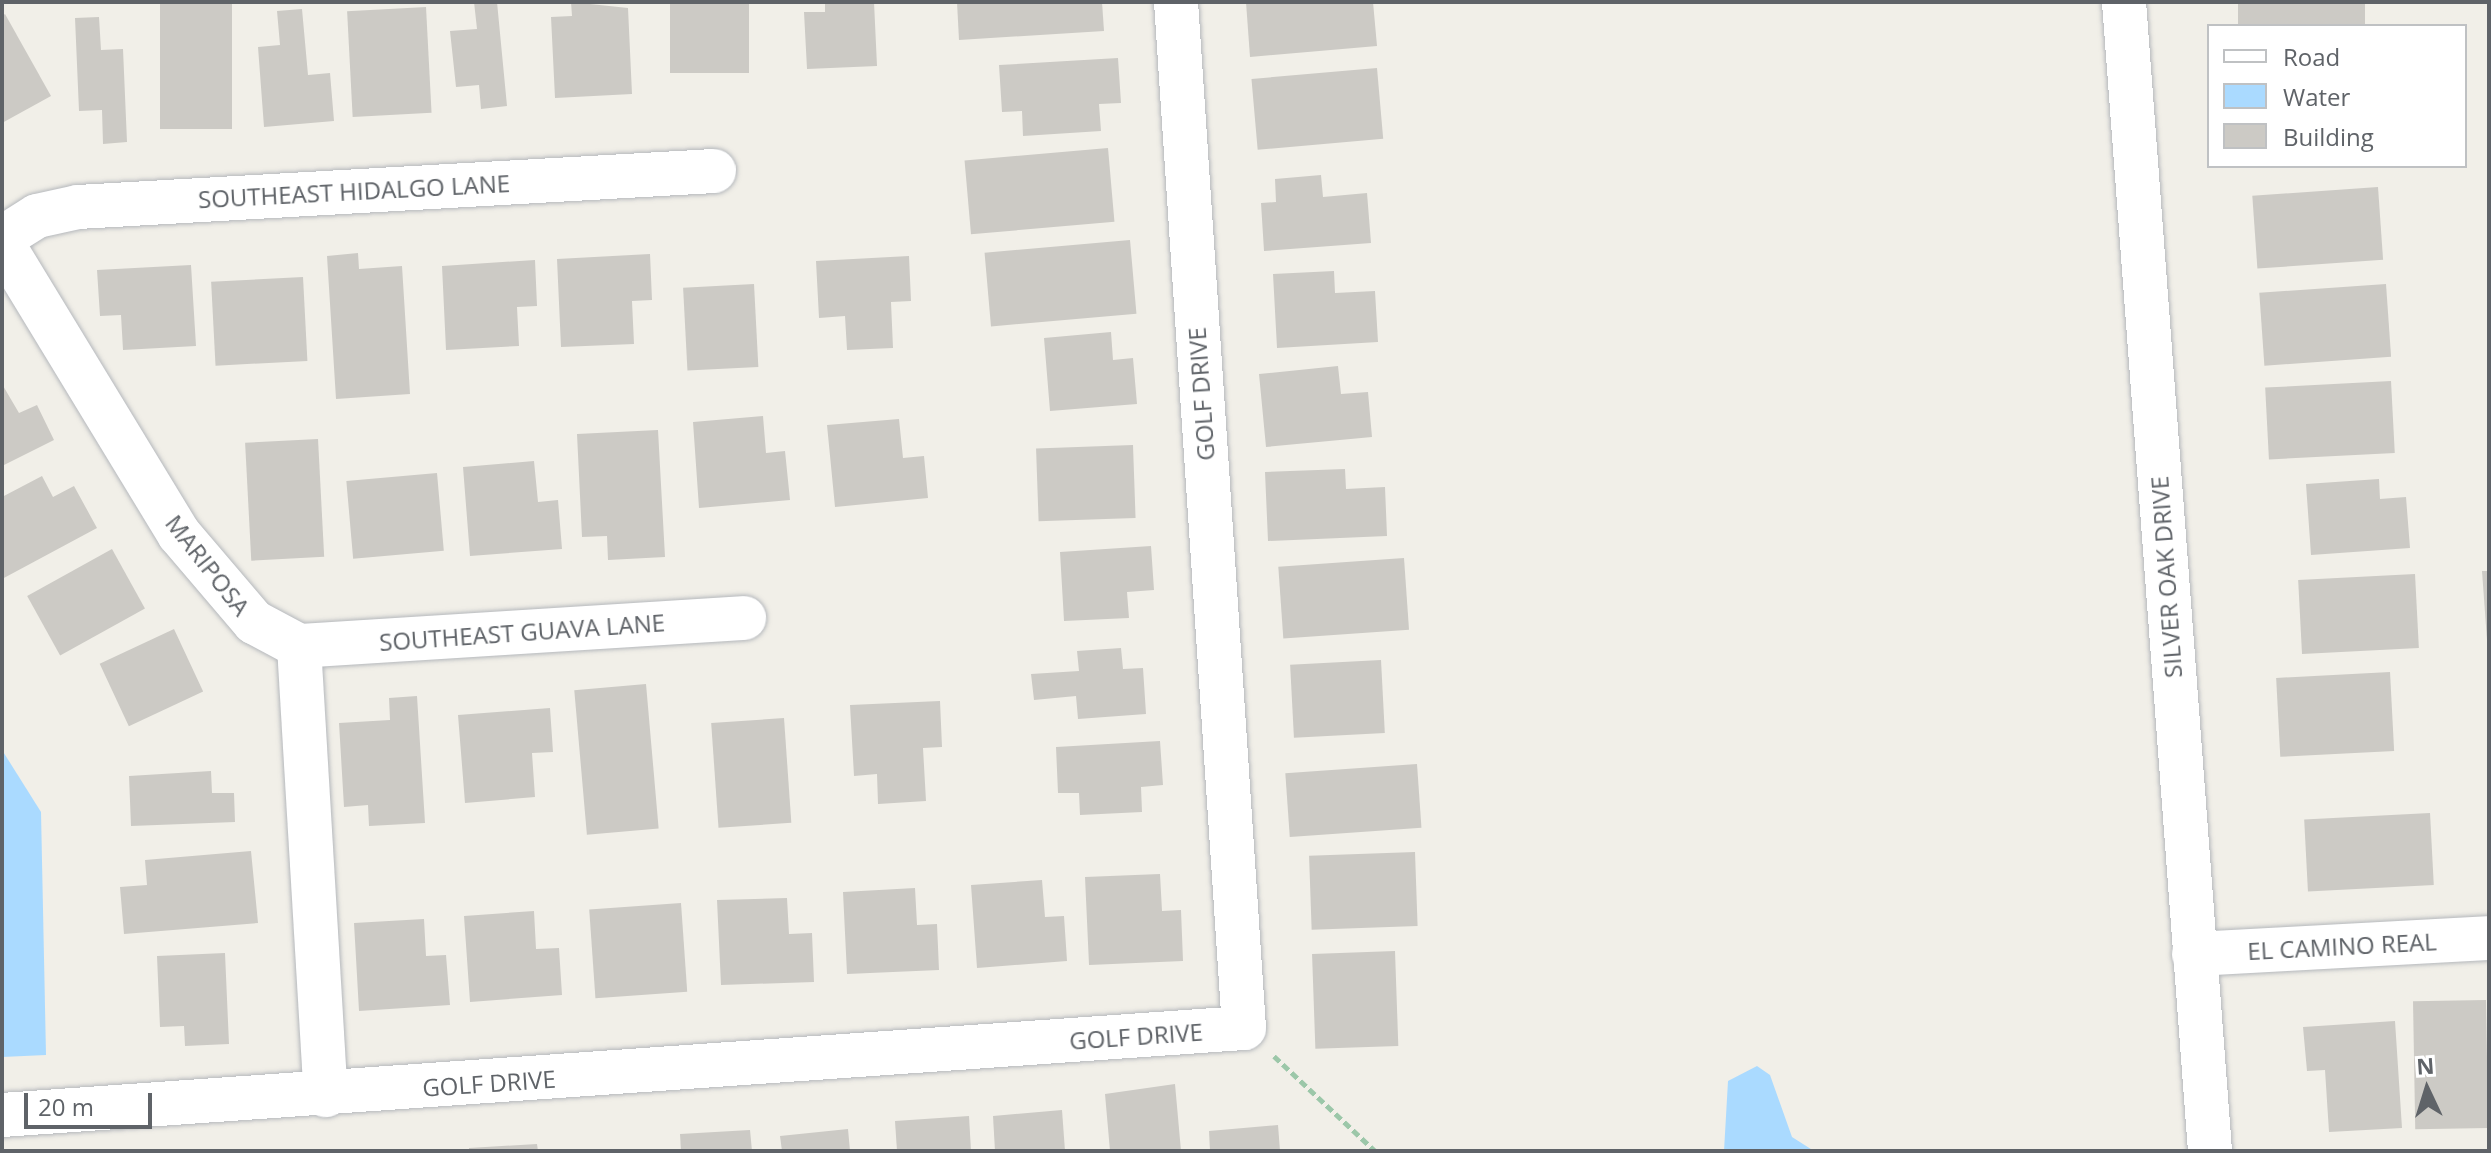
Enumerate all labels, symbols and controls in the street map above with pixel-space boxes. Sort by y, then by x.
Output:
legend [2207,24,2467,168]
text: Road [2283,40,2340,73]
text: Water [2283,80,2350,113]
text: Building [2283,120,2374,153]
street label: SOUTHEAST HIDALGO LANE [197,168,511,214]
street label: GOLF DRIVE [1182,326,1220,462]
street label: SILVER OAK DRIVE [2145,475,2187,679]
street label: MARIPOSA [160,509,256,621]
street label: SOUTHEAST GUAVA LANE [378,608,666,656]
street label: EL CAMINO REAL [2247,927,2437,965]
street label: GOLF DRIVE [1068,1017,1204,1055]
north arrow [2387,1049,2467,1129]
text: N [2415,1049,2435,1081]
street label: GOLF DRIVE [421,1064,557,1102]
scale bar [28,1077,156,1127]
text: 20 m [38,1090,94,1123]

